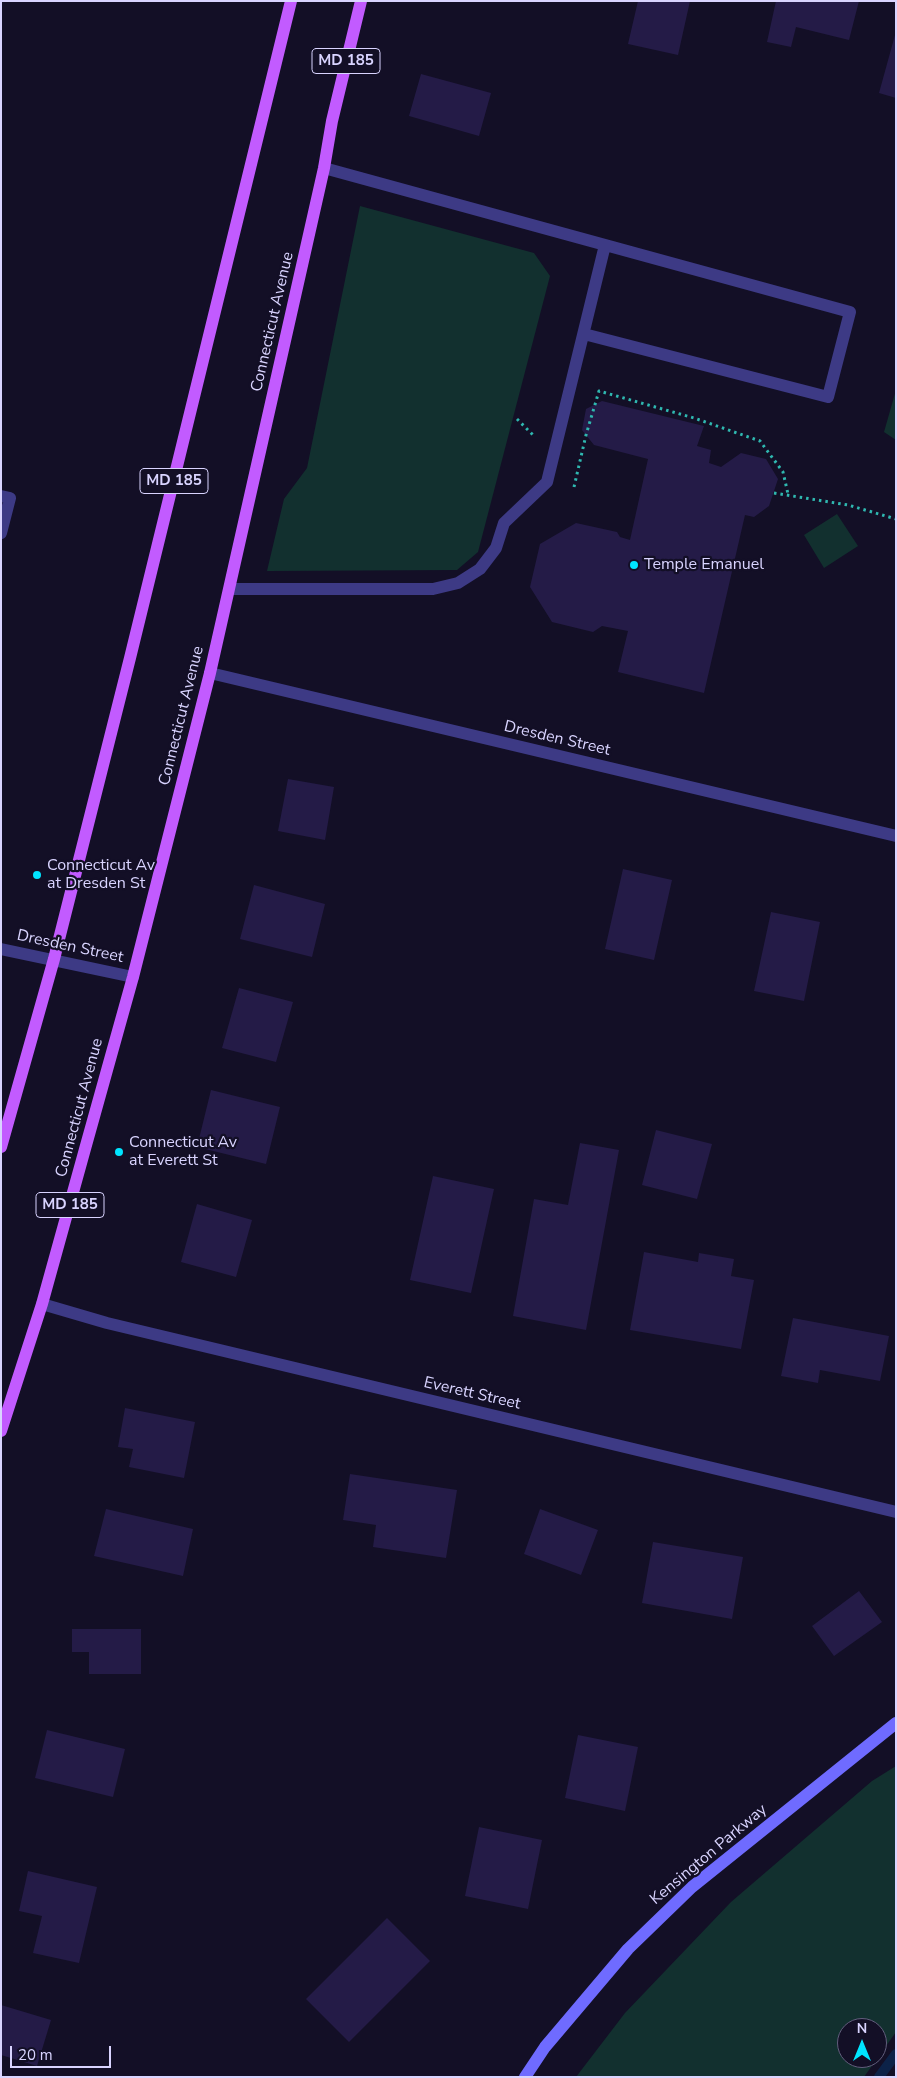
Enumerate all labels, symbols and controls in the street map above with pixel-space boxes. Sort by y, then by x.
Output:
road number: MD 185 [312,48,380,74]
street label: Connecticut Avenue [248,250,298,394]
road number: MD 185 [140,468,208,494]
place label: Temple Emanuel [644,555,764,575]
marker: Temple Emanuel [628,559,640,571]
street label: Connecticut Avenue [155,644,209,788]
street label: Dresden Street [502,717,612,761]
place label: Connecticut Av at Dresden St [47,856,155,894]
marker: Connecticut Av at Dresden St [31,869,43,881]
street label: Dresden Street [15,926,125,968]
street label: Connecticut Avenue [52,1036,108,1180]
place label: Connecticut Av at Everett St [129,1133,237,1171]
marker: Connecticut Av at Everett St [113,1146,125,1158]
road number: MD 185 [36,1192,104,1218]
street label: Everett Street [422,1374,522,1414]
street label: Kensington Parkway [647,1801,771,1909]
north arrow [837,2018,887,2068]
text: N [857,2019,867,2038]
scale bar [12,2036,114,2068]
text: 20 m [18,2045,53,2065]

